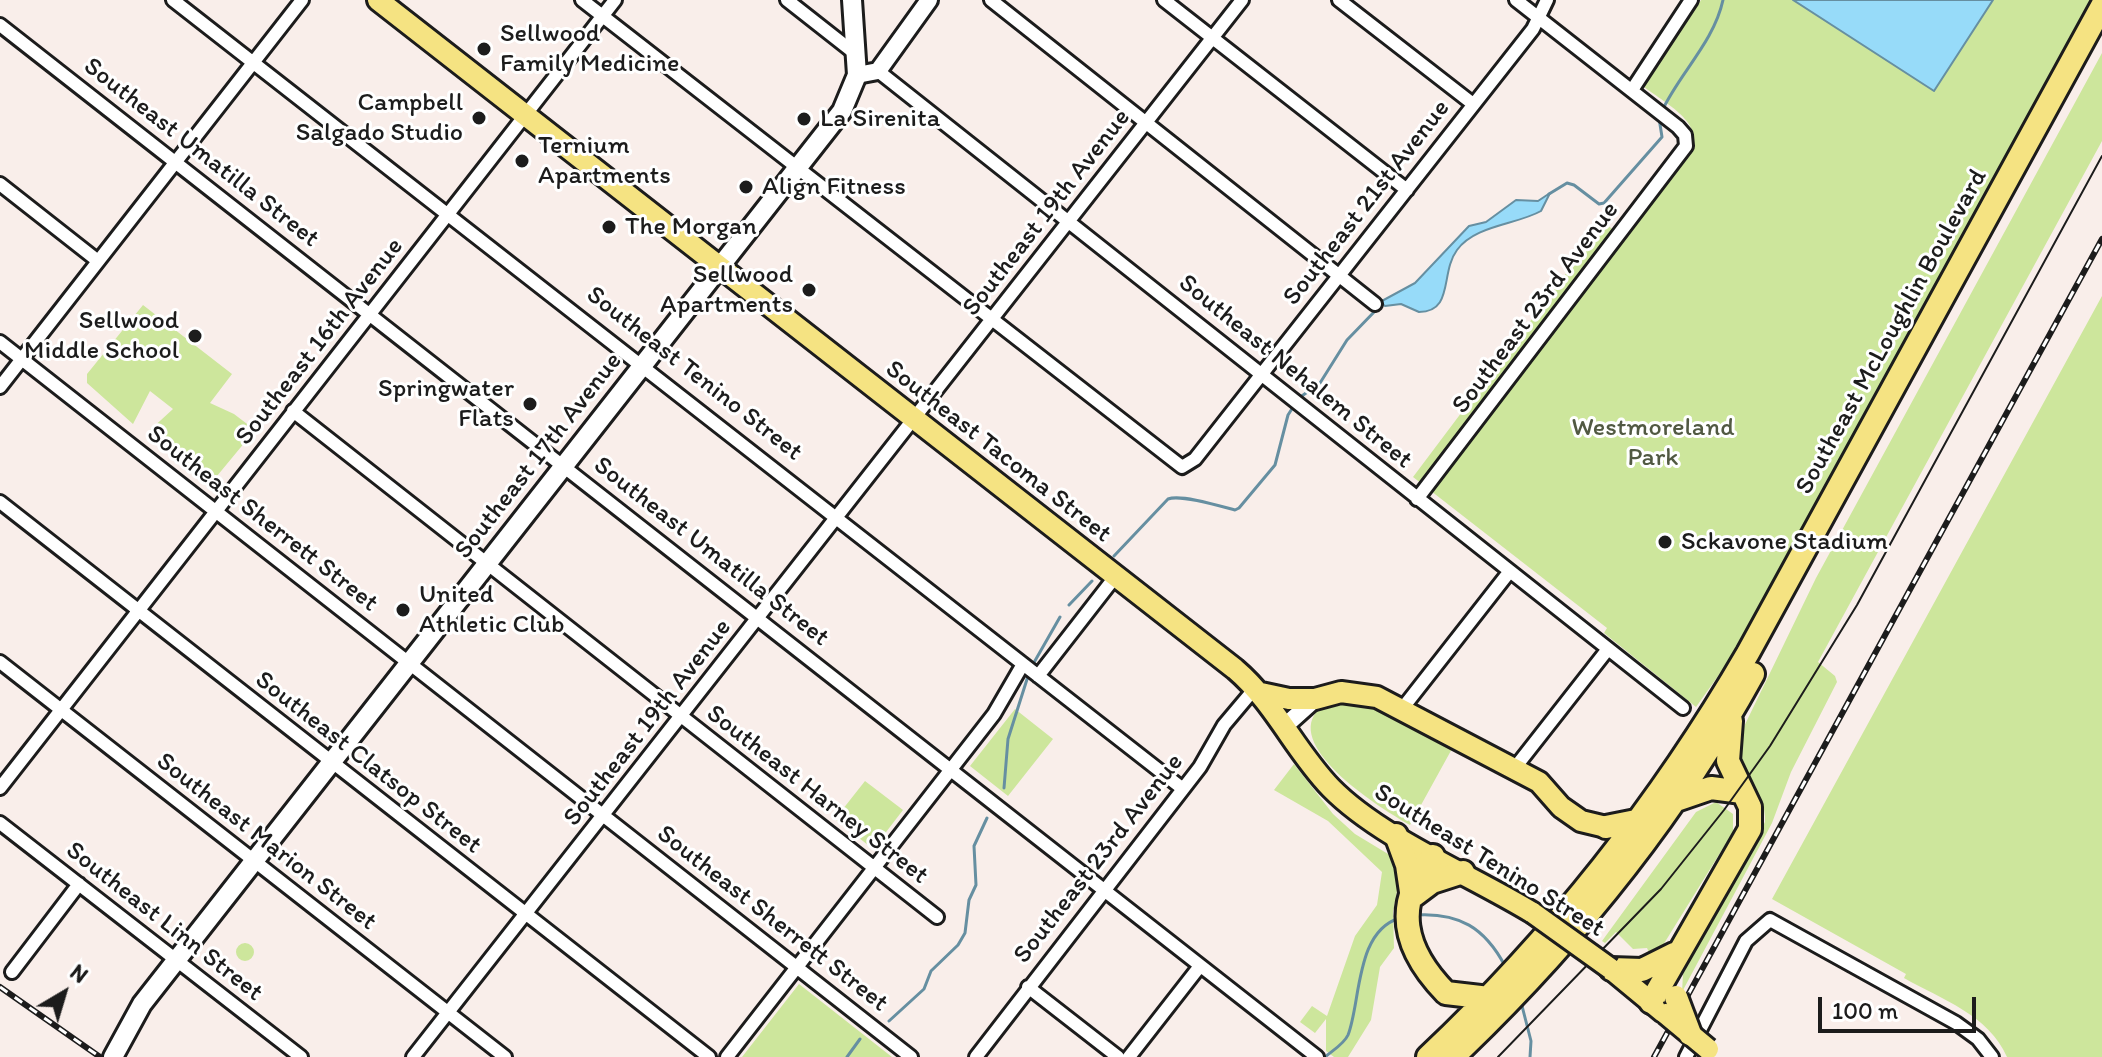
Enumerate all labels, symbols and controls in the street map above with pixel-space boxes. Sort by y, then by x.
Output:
place label: Sellwood Family Medicine [500,18,679,80]
marker: Sellwood Family Medicine [475,40,493,58]
street label: Southeast Umatilla Street [77,51,325,255]
place label: Campbell Salgado Studio [296,87,463,148]
street label: Southeast 21st Avenue [1277,94,1457,312]
place label: La Sirenita [820,103,940,135]
street label: Southeast 19th Avenue [956,103,1138,323]
marker: Campbell Salgado Studio [470,109,488,127]
marker: La Sirenita [795,110,813,128]
place label: Ternium Apartments [538,130,671,192]
marker: Ternium Apartments [513,152,531,170]
street label: Southeast McLoughlin Boulevard [1789,164,1995,500]
place label: Align Fitness [762,171,906,203]
marker: Align Fitness [737,178,755,196]
street label: Southeast 23rd Avenue [1446,196,1626,420]
place label: The Morgan [625,211,757,243]
marker: The Morgan [600,218,618,236]
street label: Southeast 16th Avenue [229,232,411,452]
place label: Sellwood Apartments [660,259,793,320]
street label: Southeast Nehalem Street [1172,268,1418,476]
street label: Southeast Tenino Street [580,280,808,468]
marker: Sellwood Apartments [800,281,818,299]
place label: Sellwood Middle School [24,305,179,366]
marker: Sellwood Middle School [186,327,204,345]
street label: Southeast 17th Avenue [449,346,629,566]
street label: Southeast Tacoma Street [879,354,1117,550]
place label: Springwater Flats [378,373,514,434]
marker: Springwater Flats [521,395,539,413]
park label: Westmoreland Park [1572,412,1734,474]
street label: Southeast Sherrett Street [140,419,384,619]
street label: Southeast Umatilla Street [587,450,835,654]
place label: Sckavone Stadium [1681,526,1888,558]
marker: Sckavone Stadium [1656,533,1674,551]
place label: United Athletic Club [419,579,565,640]
marker: United Athletic Club [394,601,412,619]
street label: Southeast 19th Avenue [557,613,739,833]
street label: Southeast Clatsop Street [248,665,488,861]
street label: Southeast Harney Street [700,699,934,891]
street label: Southeast Marion Street [150,746,382,938]
street label: Southeast 23rd Avenue [1007,748,1191,970]
street label: Southeast Tenino Street [1368,777,1610,945]
street label: Southeast Sherrett Street [650,819,894,1019]
street label: Southeast Linn Street [59,835,269,1009]
north arrow [24,953,104,1033]
text: N [65,958,93,989]
scale bar [1822,981,1980,1031]
text: 100 m [1832,996,1898,1025]

